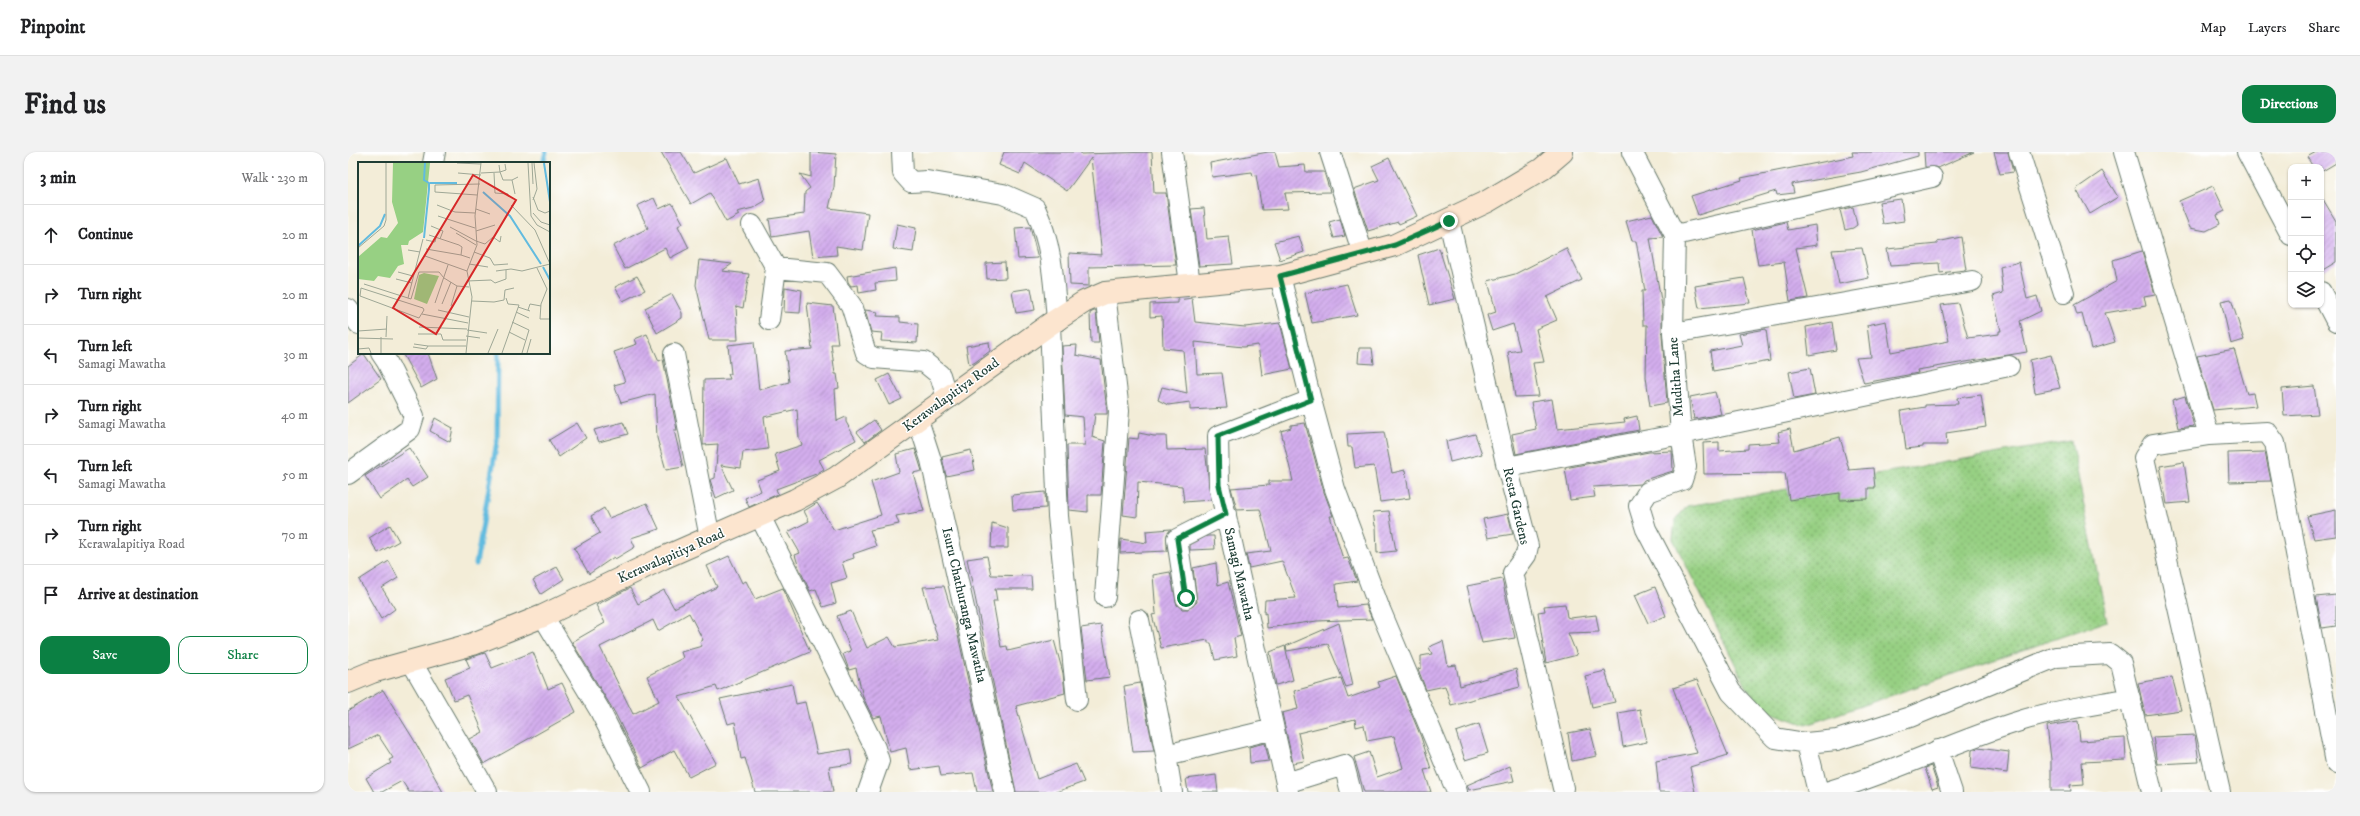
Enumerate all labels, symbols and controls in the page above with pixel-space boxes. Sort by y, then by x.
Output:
text: Pinpoint [20,16,85,39]
text: Map [2200,19,2226,37]
text: Layers [2248,19,2286,37]
text: Share [2308,19,2340,37]
button: Directions [2242,85,2336,123]
text: Find us [24,87,106,122]
inset map [358,162,550,354]
map controls [2288,164,2324,308]
button: + [2288,164,2324,200]
text: 3 min [40,167,76,189]
text: Walk · 230 m [242,170,308,186]
button: − [2288,200,2324,236]
route end [1440,212,1458,230]
icon: ahead [40,224,62,246]
text: Continue [78,225,133,244]
text: 20 m [282,227,308,243]
button: locate [2288,236,2324,272]
button: layers [2288,272,2324,308]
icon: right [40,284,62,306]
text: Turn right [78,285,141,304]
text: 20 m [282,287,308,303]
street label: Muditha Lane [1664,336,1688,417]
text: Turn left [78,337,132,356]
icon: left [40,344,62,366]
text: 30 m [284,347,308,363]
street label: Kerawalapitiya Road [899,354,1003,436]
text: Samagi Mawatha [78,356,166,372]
text: Turn right [78,397,141,416]
icon: right [40,404,62,426]
text: 40 m [281,407,308,423]
text: Samagi Mawatha [78,416,166,432]
text: Turn left [78,457,132,476]
icon: left [40,464,62,486]
street label: Resta Gardens [1498,466,1534,547]
text: 50 m [282,467,308,483]
text: Samagi Mawatha [78,476,166,492]
text: Turn right [78,517,141,536]
icon: right [40,524,62,546]
street label: Kerawalapitiya Road [615,524,727,588]
street label: Isuru Chathuranga Mawatha [937,526,991,684]
street label: Samagi Mawatha [1220,526,1258,622]
text: 70 m [282,527,308,543]
text: Kerawalapitiya Road [78,536,185,552]
icon: arrive [40,584,62,606]
text: Arrive at destination [78,585,198,604]
route start [1177,589,1195,607]
button: Save [40,636,170,674]
button: Share [178,636,308,674]

